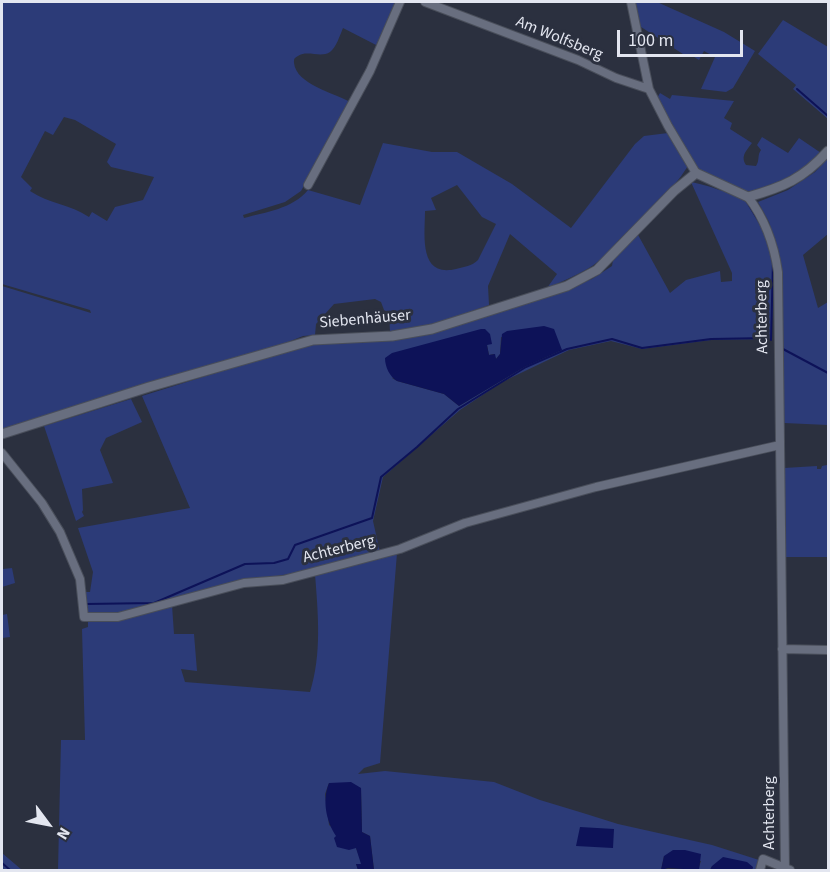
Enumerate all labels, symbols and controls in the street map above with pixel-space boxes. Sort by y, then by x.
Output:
street label: Am Wolfsberg [513,13,605,65]
scale bar [620,18,746,56]
text: 100 m [628,28,673,53]
street label: Achterberg [753,280,773,354]
street label: Siebenhäuser [319,306,411,334]
street label: Achterberg [301,532,377,568]
street label: Achterberg [760,776,780,850]
north arrow [18,794,78,854]
text: N [51,823,75,844]

